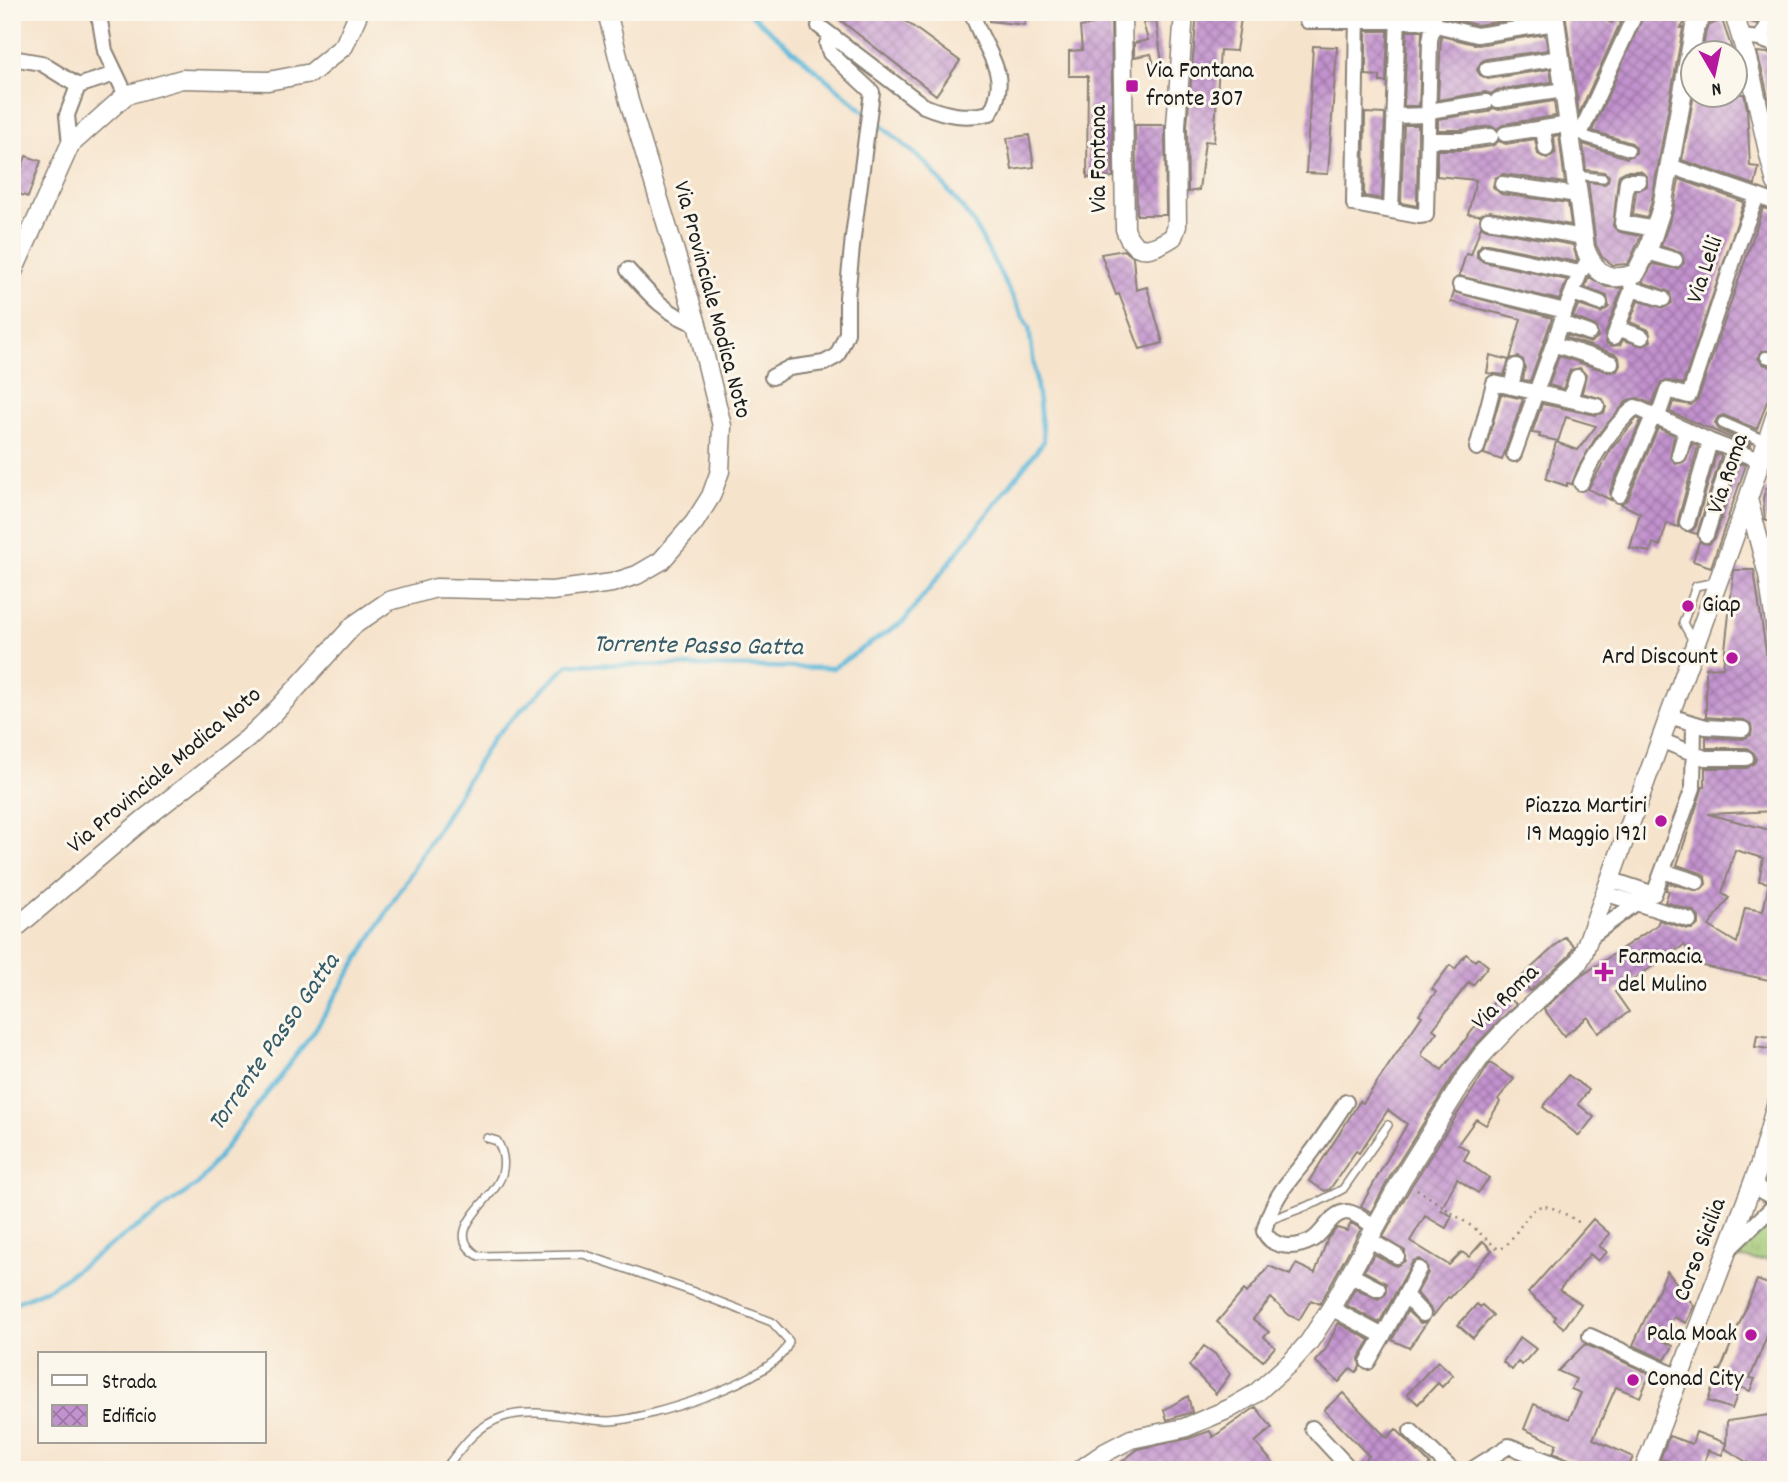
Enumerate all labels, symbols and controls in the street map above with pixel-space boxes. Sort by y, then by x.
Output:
north arrow [1680,38,1750,108]
place label: Via Fontana fronte 307 [1146,55,1254,117]
text: N [1709,73,1723,101]
marker: Via Fontana fronte 307 [1124,78,1140,94]
street label: Via Fontana [1083,104,1117,213]
street label: Via Provinciale Modica Noto [663,177,759,423]
street label: Via Lelli [1679,232,1733,308]
street label: Via Roma [1699,429,1759,519]
place label: Giap [1702,589,1741,623]
marker: Giap [1680,598,1696,614]
water label: Torrente Passo Gatta [593,627,805,667]
place label: Ard Discount [1602,641,1718,675]
marker: Ard Discount [1724,650,1740,666]
street label: Via Provinciale Modica Noto [60,679,270,863]
place label: Piazza Martiri 19 Maggio 1921 [1525,790,1647,852]
marker: Piazza Martiri 19 Maggio 1921 [1653,813,1669,829]
place label: Farmacia del Mulino [1618,941,1707,1003]
water label: Torrente Passo Gatta [200,945,351,1139]
street label: Via Roma [1464,957,1548,1039]
marker: Farmacia del Mulino [1596,964,1612,980]
street label: Corso Sicilia [1666,1193,1737,1307]
place label: Pala Moak [1647,1318,1737,1352]
marker: Pala Moak [1743,1327,1759,1343]
legend [38,1352,266,1444]
place label: Conad City [1647,1363,1745,1397]
text: Strada [102,1369,157,1399]
marker: Conad City [1625,1372,1641,1388]
text: Edificio [102,1403,157,1433]

